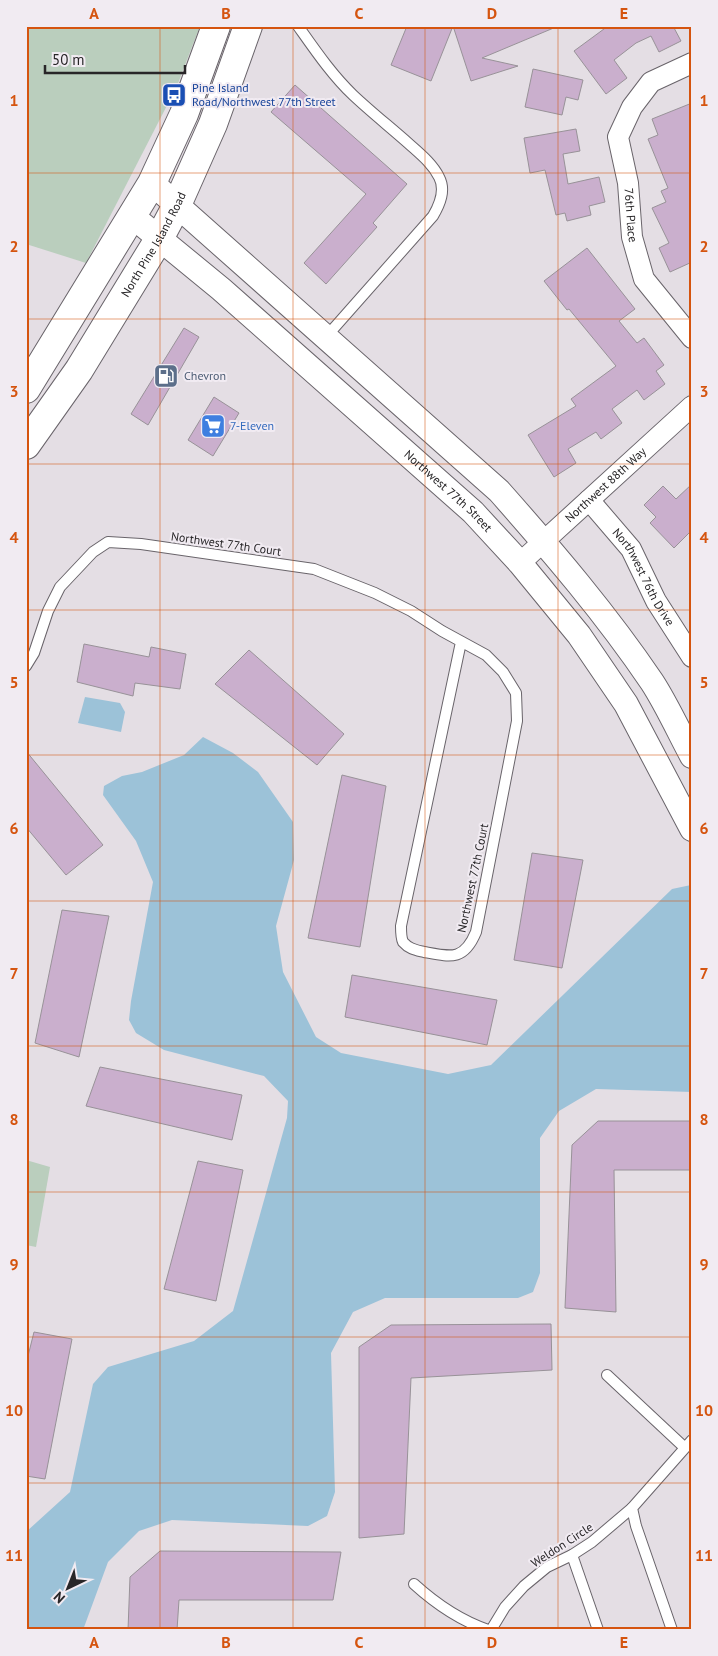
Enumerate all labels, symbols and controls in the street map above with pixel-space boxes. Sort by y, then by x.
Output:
text: A [89,3,99,23]
text: B [221,3,231,23]
text: C [355,3,364,23]
text: D [487,3,497,23]
text: E [620,3,628,23]
scale bar [45,42,185,74]
text: 50 m [52,50,85,69]
place label: Pine Island Road/Northwest 77th Street [192,80,336,109]
bus stop icon: Pine Island Road/Northwest 77th Street [161,82,187,108]
text: 1 [9,90,19,110]
text: 1 [699,90,709,110]
street label: 76th Place [621,187,641,244]
street label: North Pine Island Road [117,189,189,299]
text: 2 [9,236,19,256]
text: 2 [699,236,709,256]
fuel station icon: Chevron [153,363,179,389]
place label: Chevron [184,368,226,383]
text: 3 [9,381,19,401]
text: 3 [699,381,709,401]
supermarket icon: 7-Eleven [200,413,226,439]
place label: 7-Eleven [230,418,274,433]
street label: Northwest 88th Way [562,443,649,525]
street label: Northwest 77th Street [401,447,495,535]
street label: Northwest 76th Drive [609,525,678,628]
text: 4 [9,527,19,547]
text: 4 [699,527,709,547]
street label: Northwest 77th Court [170,528,282,559]
text: 5 [9,672,19,692]
text: 5 [699,672,709,692]
text: 6 [9,818,19,838]
text: 6 [699,818,709,838]
street label: Northwest 77th Court [454,822,491,934]
text: 7 [9,963,19,983]
text: 7 [699,963,709,983]
text: 8 [9,1109,19,1129]
text: 8 [699,1109,709,1129]
text: 9 [9,1254,19,1274]
text: 9 [699,1254,709,1274]
text: 10 [5,1400,23,1420]
text: 10 [695,1400,713,1420]
street label: Weldon Circle [528,1519,596,1570]
text: 11 [5,1545,23,1565]
text: 11 [695,1545,713,1565]
north arrow [42,1564,92,1614]
text: N [50,1588,69,1607]
text: A [89,1632,99,1652]
text: B [221,1632,231,1652]
text: C [355,1632,364,1652]
text: D [487,1632,497,1652]
text: E [620,1632,628,1652]

